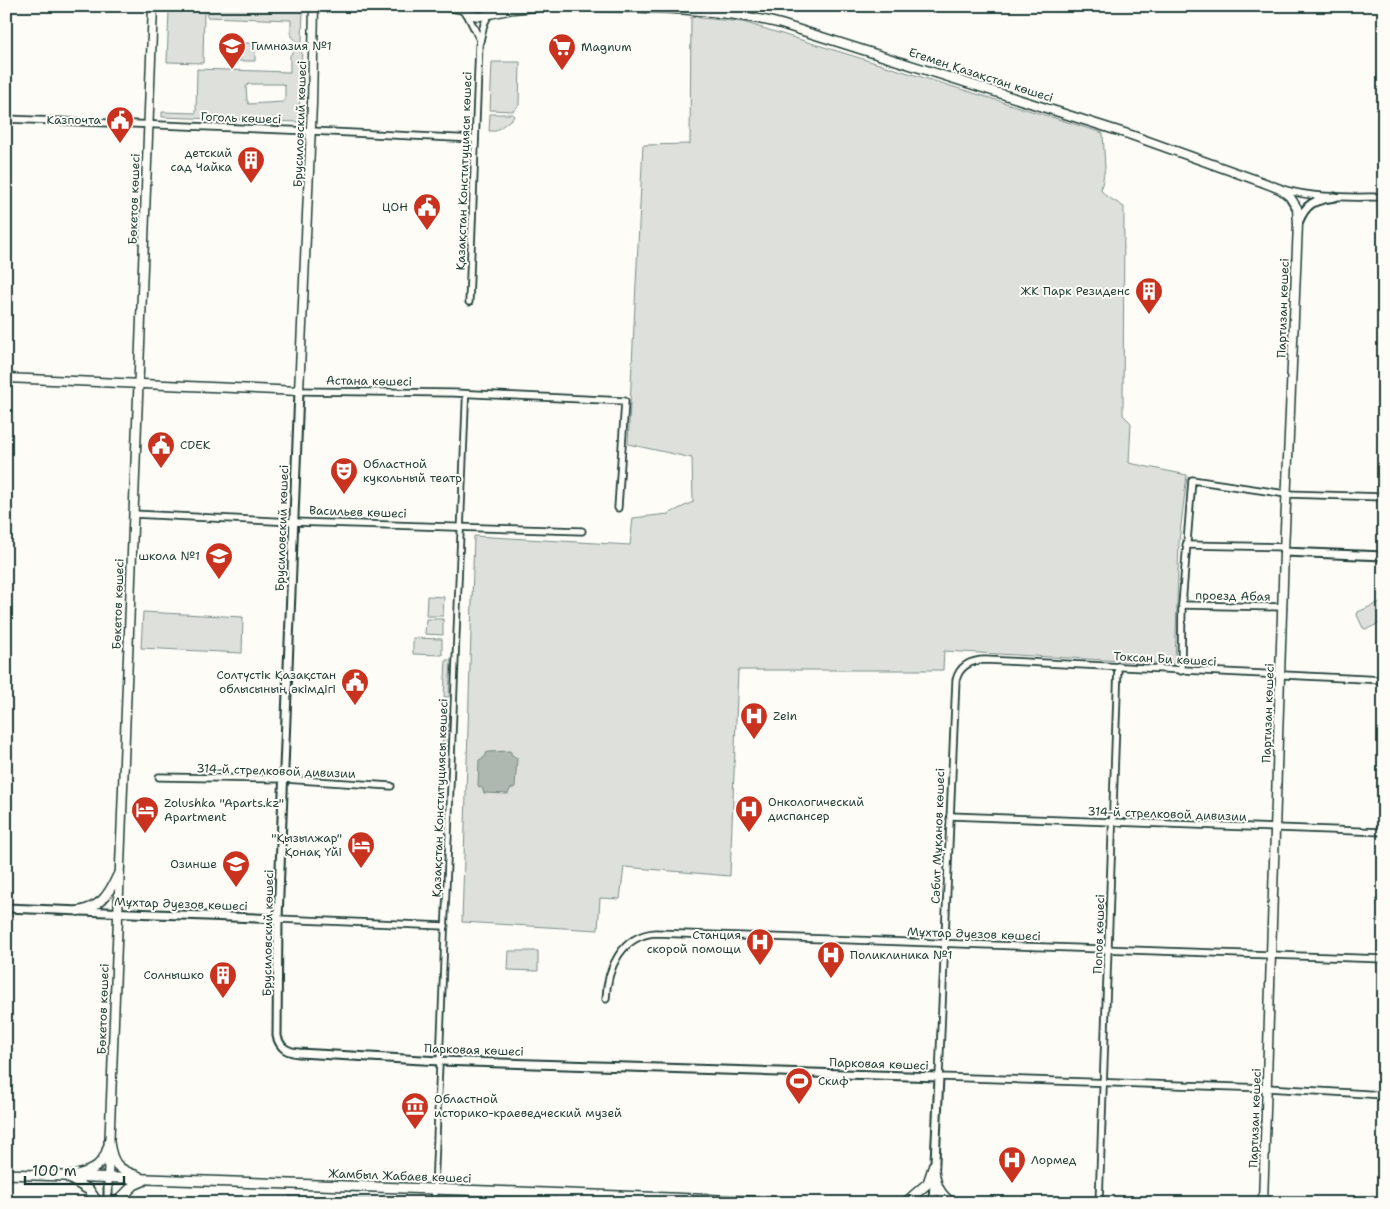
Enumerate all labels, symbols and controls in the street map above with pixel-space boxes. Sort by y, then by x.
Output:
school or university icon: Гимназия №1 [217,31,247,70]
supermarket icon: Magnum [547,32,577,71]
place label: Гимназия №1 [251,38,332,54]
place label: Magnum [581,39,632,55]
street label: Егемен Қазақстан көшесі [907,44,1055,106]
street label: Брусиловский көшесі [290,60,310,188]
street label: Қазақстан Конституциясы көшесі [453,71,475,271]
public building icon: Казпочта [105,105,135,144]
street label: Гоголь көшесі [200,109,282,127]
place label: Казпочта [46,112,102,128]
place label: детский сад Чайка [171,145,233,175]
building icon: детский сад Чайка [236,145,266,184]
street label: Бөкетов көшесі [124,153,144,245]
public building icon: ЦОН [412,192,442,231]
place label: ЦОН [382,199,408,215]
street label: Партизан көшесі [1273,258,1293,358]
building icon: ЖК Парк Резиденс [1134,276,1164,315]
place label: ЖК Парк Резиденс [1021,283,1130,299]
street label: Астана көшесі [326,372,412,390]
public building icon: CDEK [146,430,176,469]
place label: CDEK [180,437,211,453]
theatre icon: Областной кукольный театр [329,456,359,495]
place label: Областной кукольный театр [363,456,462,486]
street label: Брусиловский көшесі [272,464,292,592]
street label: Васильев көшесі [309,502,407,522]
school or university icon: школа №1 [204,541,234,580]
place label: школа №1 [138,548,200,564]
street label: Бөкетов көшесі [108,558,128,650]
street label: проезд Абая [1195,587,1271,605]
street label: Токсан Би көшесі [1113,648,1217,670]
street label: Партизан көшесі [1258,663,1278,763]
place label: Солтүстік Қазақстан облысының әкімдігі [217,667,336,697]
public building icon: Солтүстік Қазақстан облысының әкімдігі [340,667,370,706]
street label: Қазақстан Конституциясы көшесі [429,698,451,898]
hospital icon: Zein [739,701,769,740]
place label: Zein [773,708,797,724]
street label: 314-й стрелковой дивизии [196,760,356,782]
street label: Сәбит Мұқанов көшесі [928,768,948,904]
hospital icon: Онкологический диспансер [734,794,764,833]
place label: Онкологический диспансер [768,794,864,824]
hotel icon: Zolushka "Aparts.kz" Apartment [130,795,160,834]
place label: Zolushka "Aparts.kz" Apartment [164,795,284,825]
street label: 314-й стрелковой дивизии [1087,803,1247,825]
place label: "Қызылжар" Қонақ Үйі [271,830,342,860]
hotel icon: "Қызылжар" Қонақ Үйі [346,830,376,869]
school or university icon: Озинше [221,849,251,888]
place label: Озинше [170,856,217,872]
street label: Брусиловский көшесі [259,869,277,997]
street label: Мұхтар Әуезов көшесі [114,894,248,914]
street label: Попов көшесі [1090,894,1108,974]
street label: Мұхтар Әуезов көшесі [907,924,1041,944]
place label: Станция скорой помощи [647,927,741,957]
hospital icon: Станция скорой помощи [745,927,775,966]
hospital icon: Поликлиника №1 [816,940,846,979]
place label: Поликлиника №1 [850,947,953,963]
building icon: Солнышко [208,960,238,999]
street label: Бөкетов көшесі [93,963,113,1055]
place label: Солнышко [143,967,204,983]
street label: Парковая көшесі [424,1040,524,1060]
street label: Парковая көшесі [829,1054,929,1074]
sports icon: Скиф [784,1066,814,1105]
street label: Партизан көшесі [1245,1068,1265,1168]
place label: Скиф [818,1073,848,1089]
museum icon: Oбластной историко-краеведческий музей [400,1091,430,1130]
place label: Oбластной историко-краеведческий музей [434,1091,622,1121]
hospital icon: Лормед [997,1145,1027,1184]
place label: Лормед [1031,1152,1077,1168]
scale bar [25,1154,124,1186]
text: 100 m [32,1161,77,1181]
street label: Жамбыл Жабаев көшесі [328,1166,472,1186]

